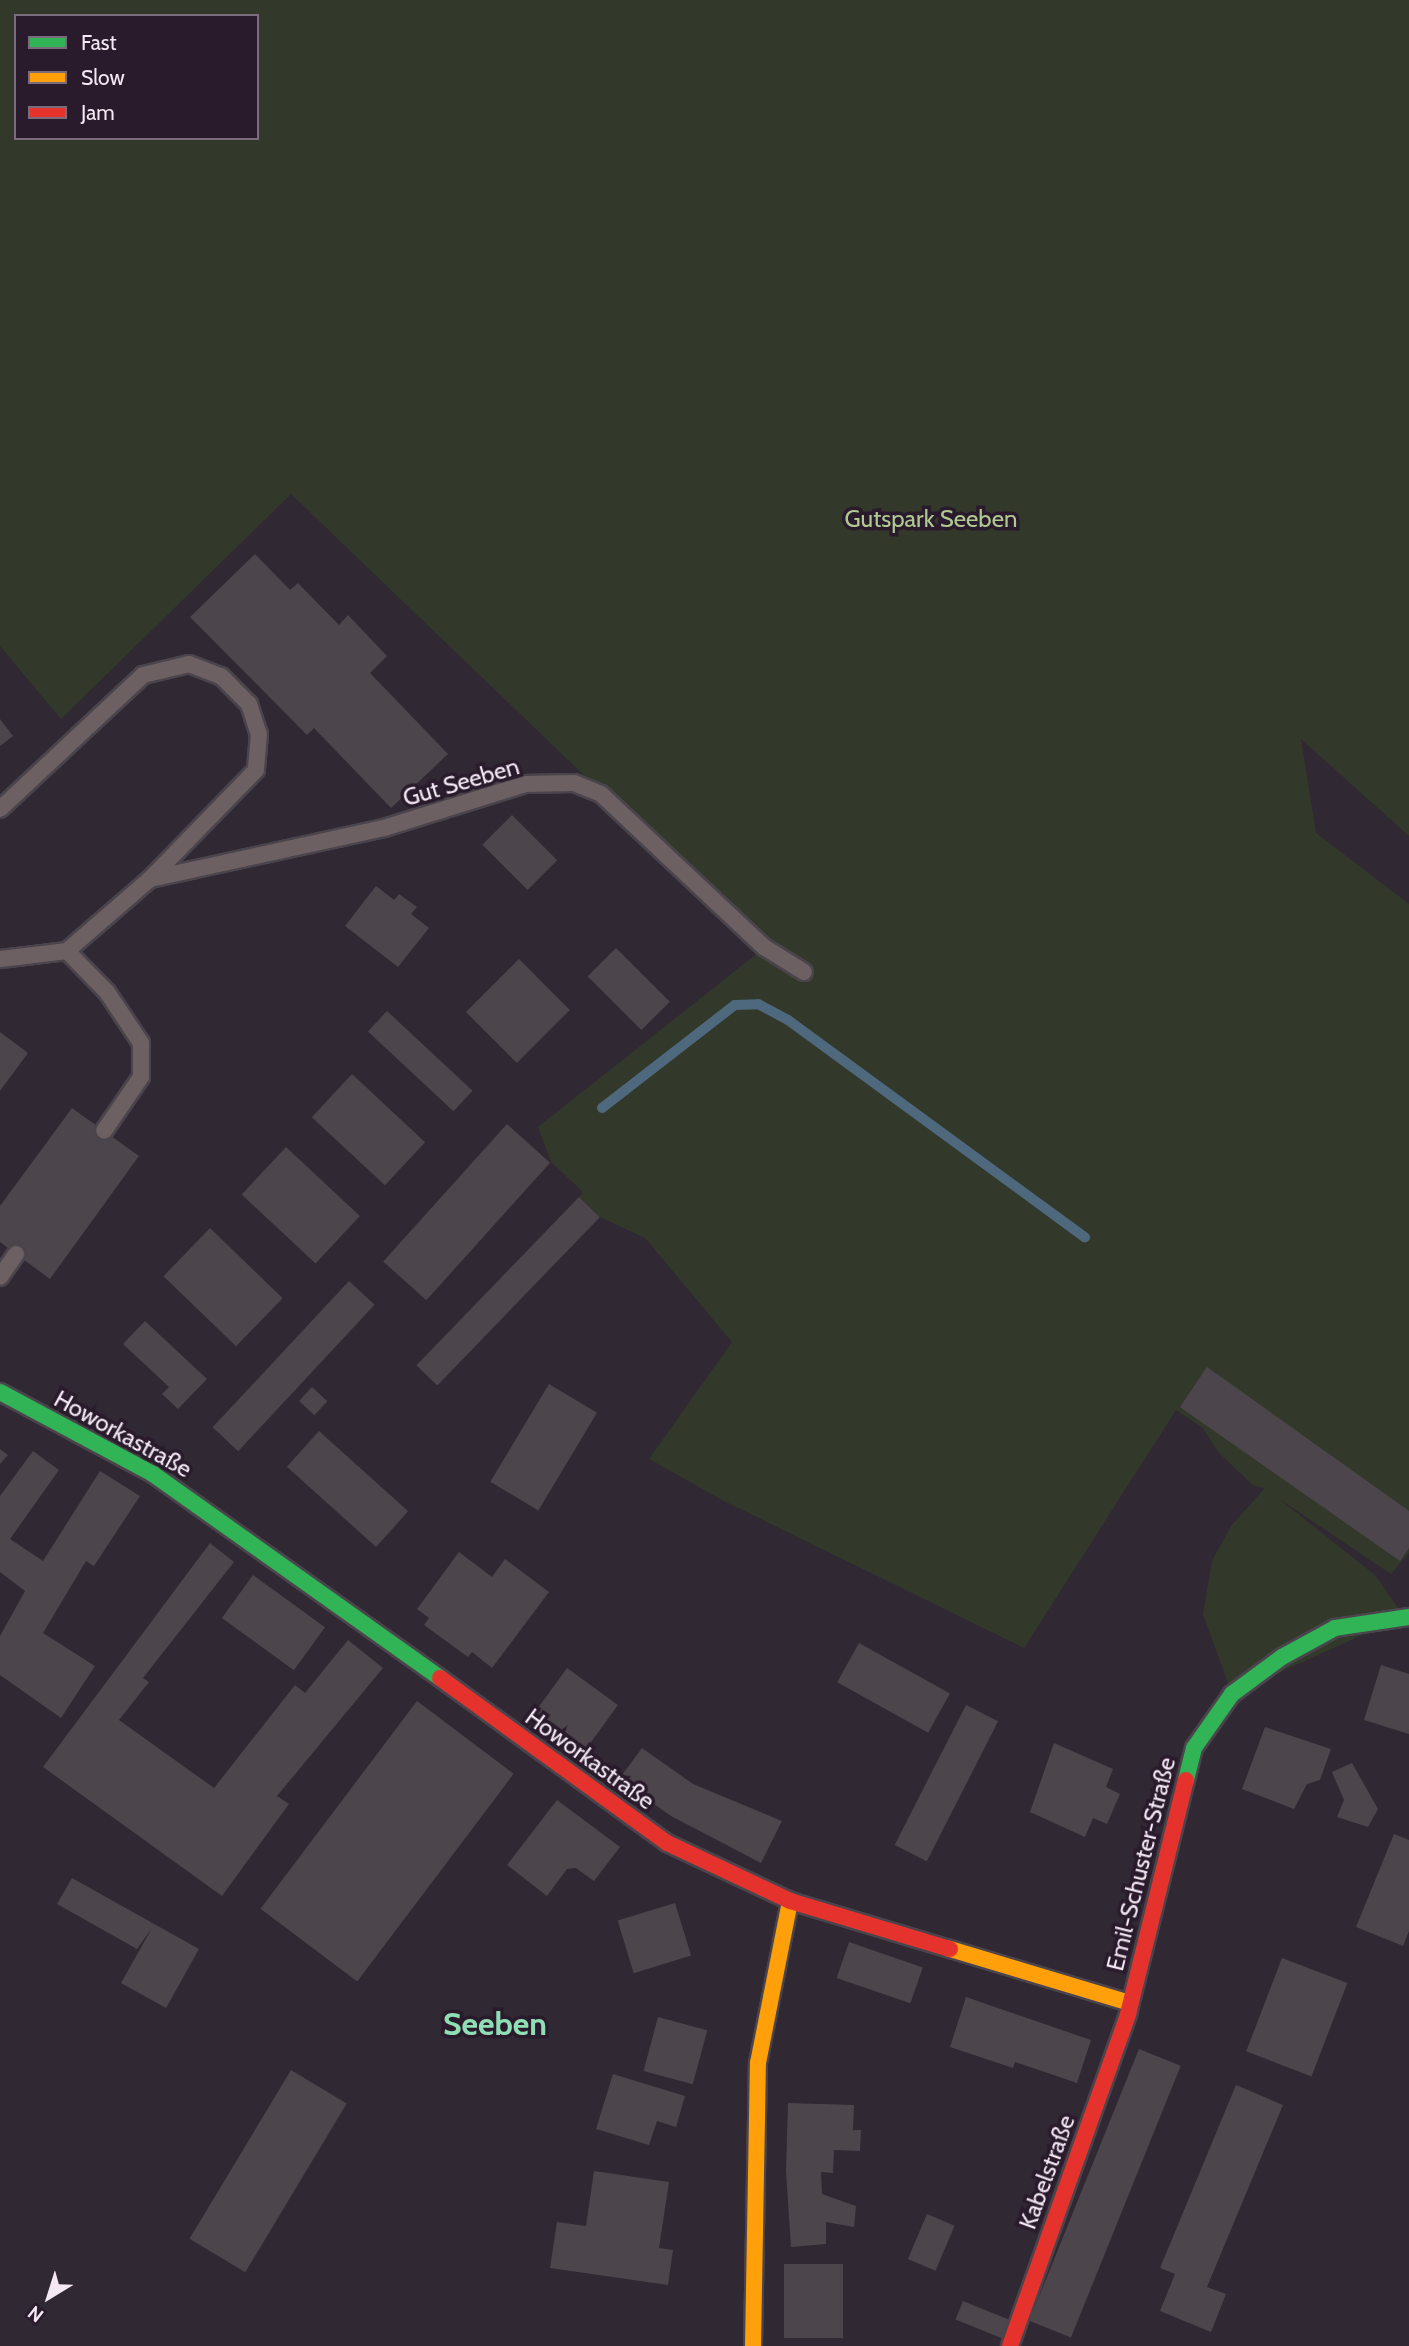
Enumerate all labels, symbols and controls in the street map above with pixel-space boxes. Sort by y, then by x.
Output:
legend [14,14,259,140]
text: Fast [81,30,117,55]
text: Slow [81,65,125,90]
text: Jam [81,100,115,125]
park label: Gutspark Seeben [845,505,1017,533]
street label: Gut Seeben [400,752,522,812]
street label: Howorkastraße [49,1384,197,1484]
street label: Howorkastraße [520,1702,660,1816]
street label: Emil-Schuster-Straße [1101,1754,1181,1974]
district label: Seeben [443,2005,547,2043]
street label: Kabelstraße [1013,2111,1081,2233]
north arrow [14,2262,84,2332]
text: N [23,2301,48,2327]

